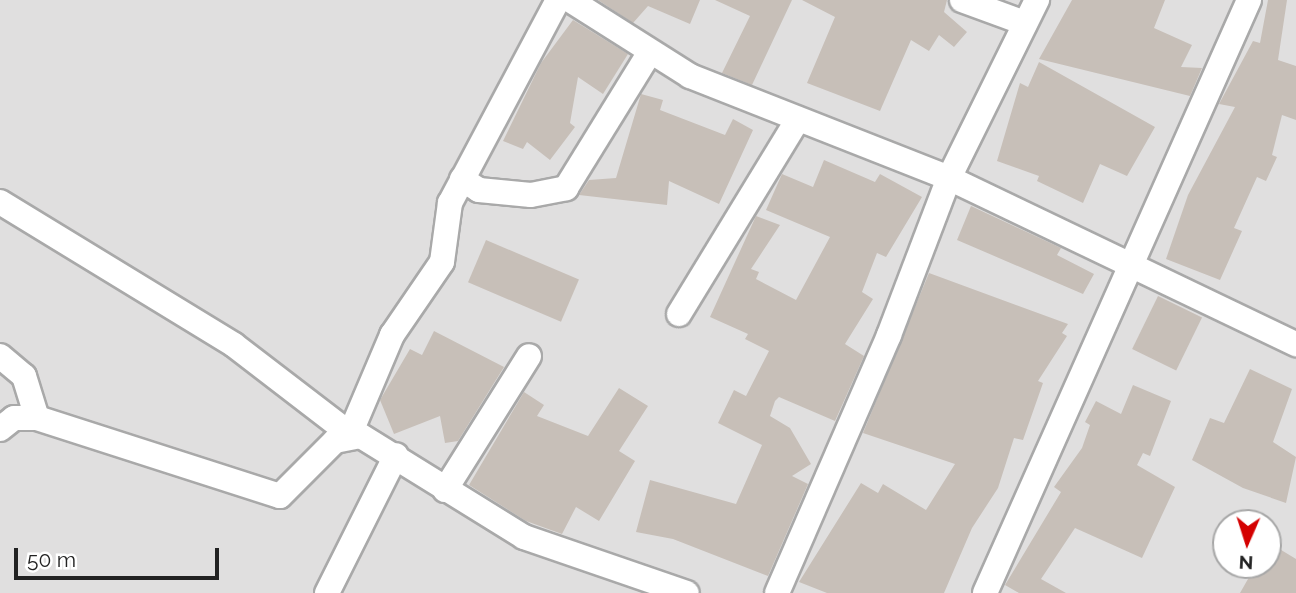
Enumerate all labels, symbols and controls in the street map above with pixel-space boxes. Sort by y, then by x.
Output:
north arrow [1212,509,1282,579]
scale bar [18,534,222,578]
text: 50 m [27,547,76,572]
text: N [1238,552,1254,574]

